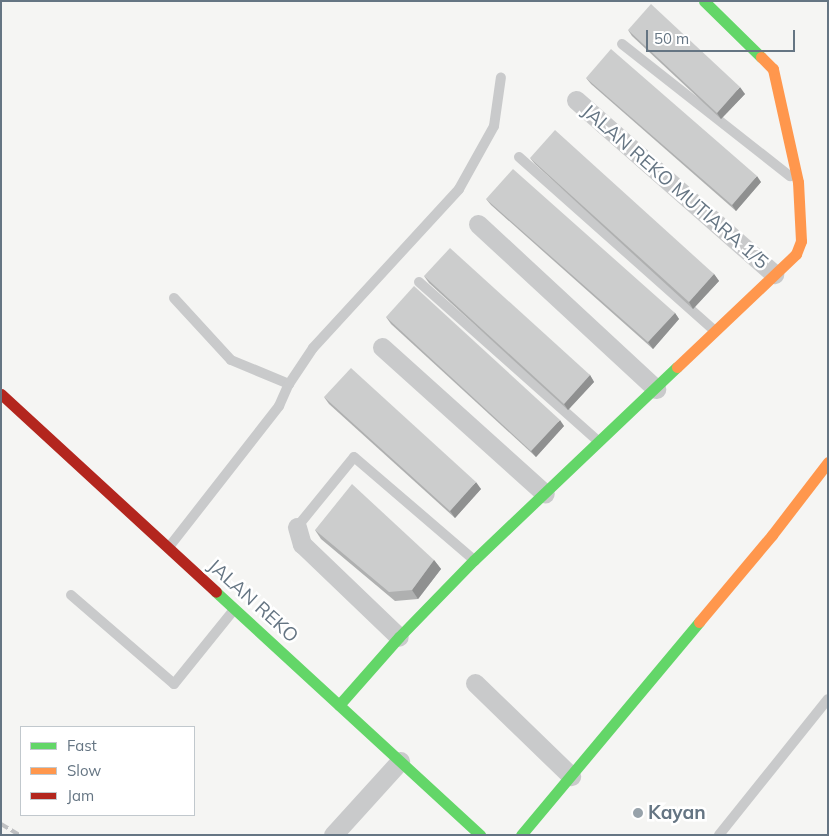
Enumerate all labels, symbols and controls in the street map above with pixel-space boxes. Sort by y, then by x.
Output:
scale bar [649,20,798,52]
text: 50 m [654,29,689,48]
street label: JALAN REKO MUTIARA 1/5 [577,100,773,274]
street label: JALAN REKO [203,554,303,648]
legend [20,726,195,816]
text: Fast [67,736,97,755]
text: Slow [67,761,101,780]
text: Jam [67,786,94,805]
place label: Kayan [648,802,706,824]
marker: Kayan [632,807,644,819]

